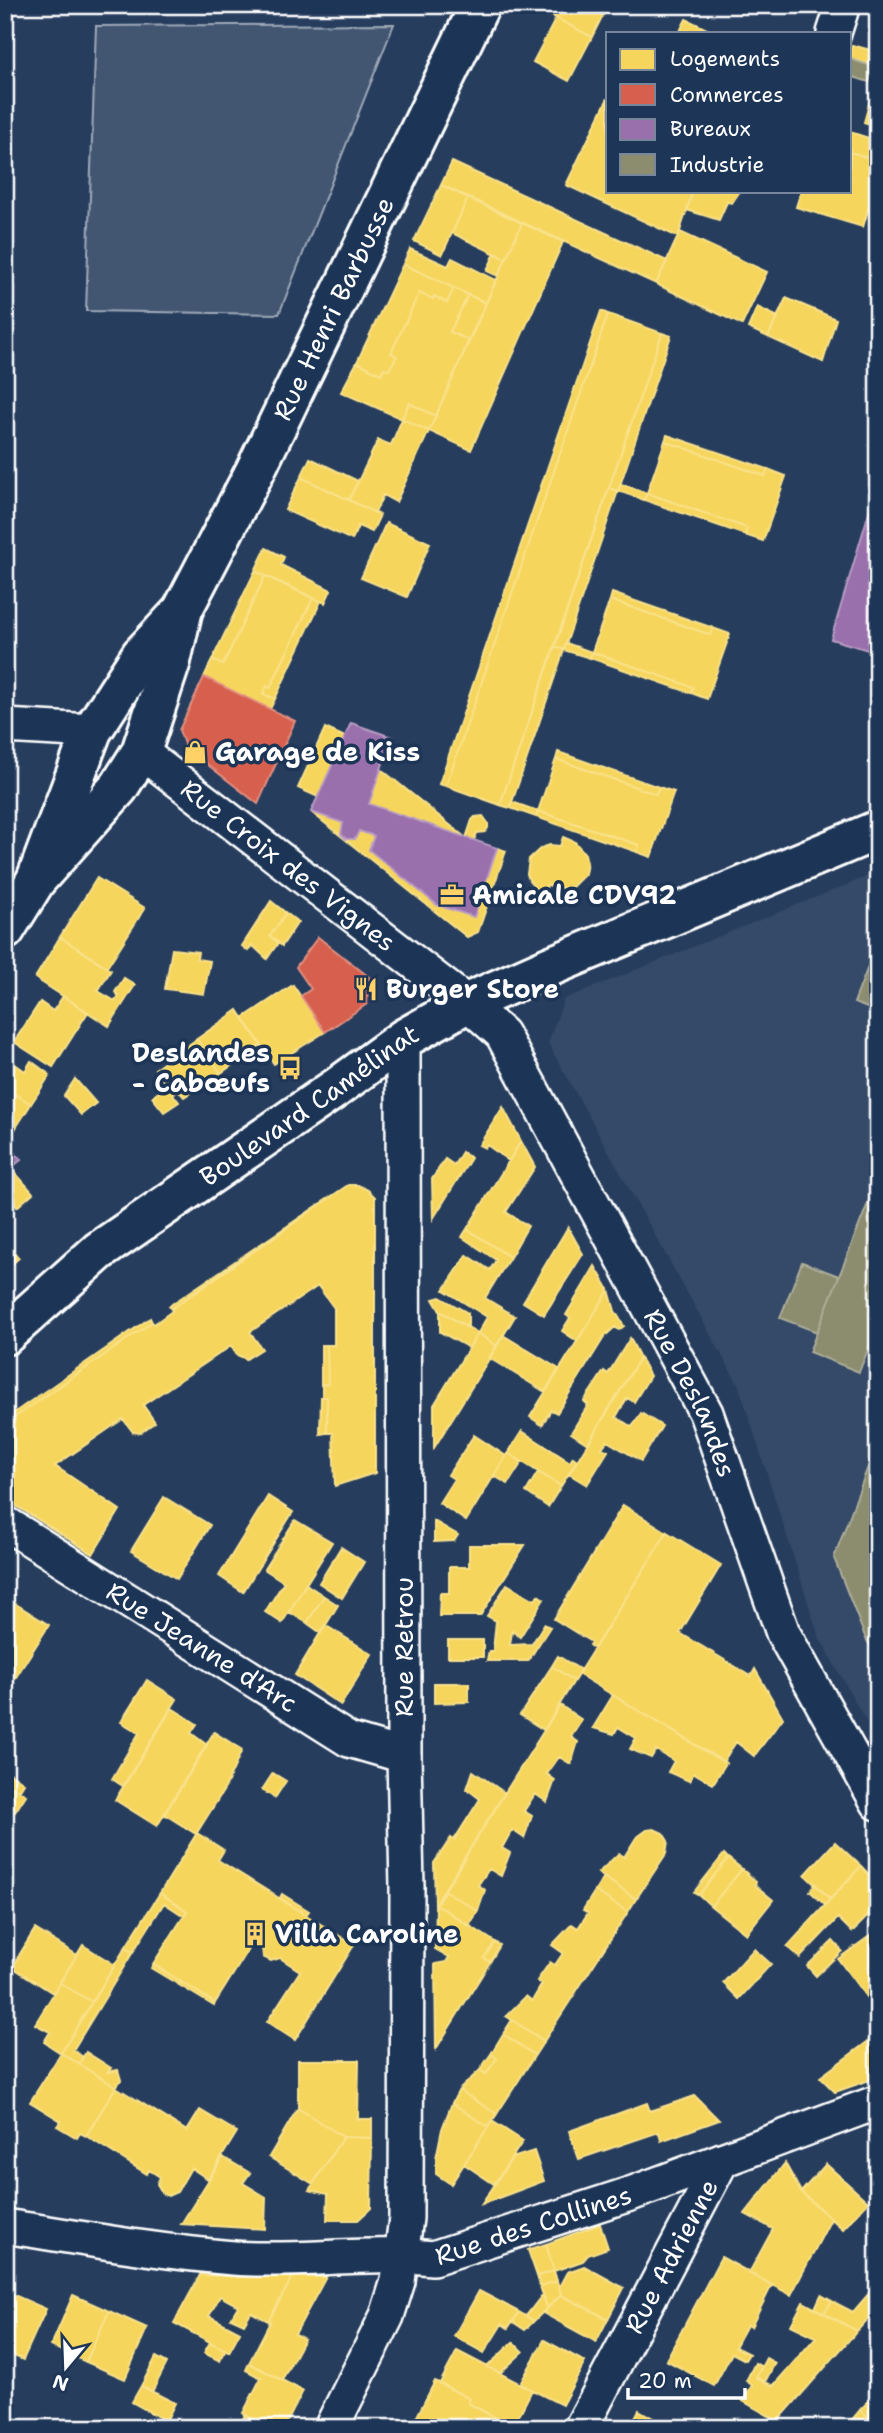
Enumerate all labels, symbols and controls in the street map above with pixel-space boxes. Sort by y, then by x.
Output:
legend [606,32,852,192]
text: Logements [670,45,780,73]
text: Commerces [670,81,784,109]
text: Bureaux [670,115,751,143]
text: Industrie [670,151,764,179]
street label: Rue Henri Barbusse [264,191,402,426]
place label: Garage de Kiss [215,734,420,769]
shop icon: Garage de Kiss [181,738,209,766]
street label: Rue Croix des Vignes [174,771,404,959]
place label: Amicale CDV92 [472,877,677,912]
office icon: Amicale CDV92 [438,881,466,909]
place label: Burger Store [386,971,559,1006]
restaurant icon: Burger Store [352,975,380,1003]
street label: Boulevard Camélinat [192,1016,425,1194]
place label: Deslandes - Cabœufs [132,1035,270,1100]
bus stop icon: Deslandes - Cabœufs [276,1054,304,1082]
street label: Rue Deslandes [636,1302,745,1482]
street label: Rue Jeanne d'Arc [100,1573,305,1720]
street label: Rue Retrou [386,1577,421,1717]
place label: Villa Caroline [275,1916,459,1951]
building icon: Villa Caroline [241,1920,269,1948]
street label: Rue Adrienne [616,2173,726,2340]
street label: Rue des Collines [431,2177,636,2273]
north arrow [32,2332,102,2402]
scale bar [628,2356,745,2400]
text: 20 m [638,2367,692,2395]
text: N [49,2368,72,2397]

